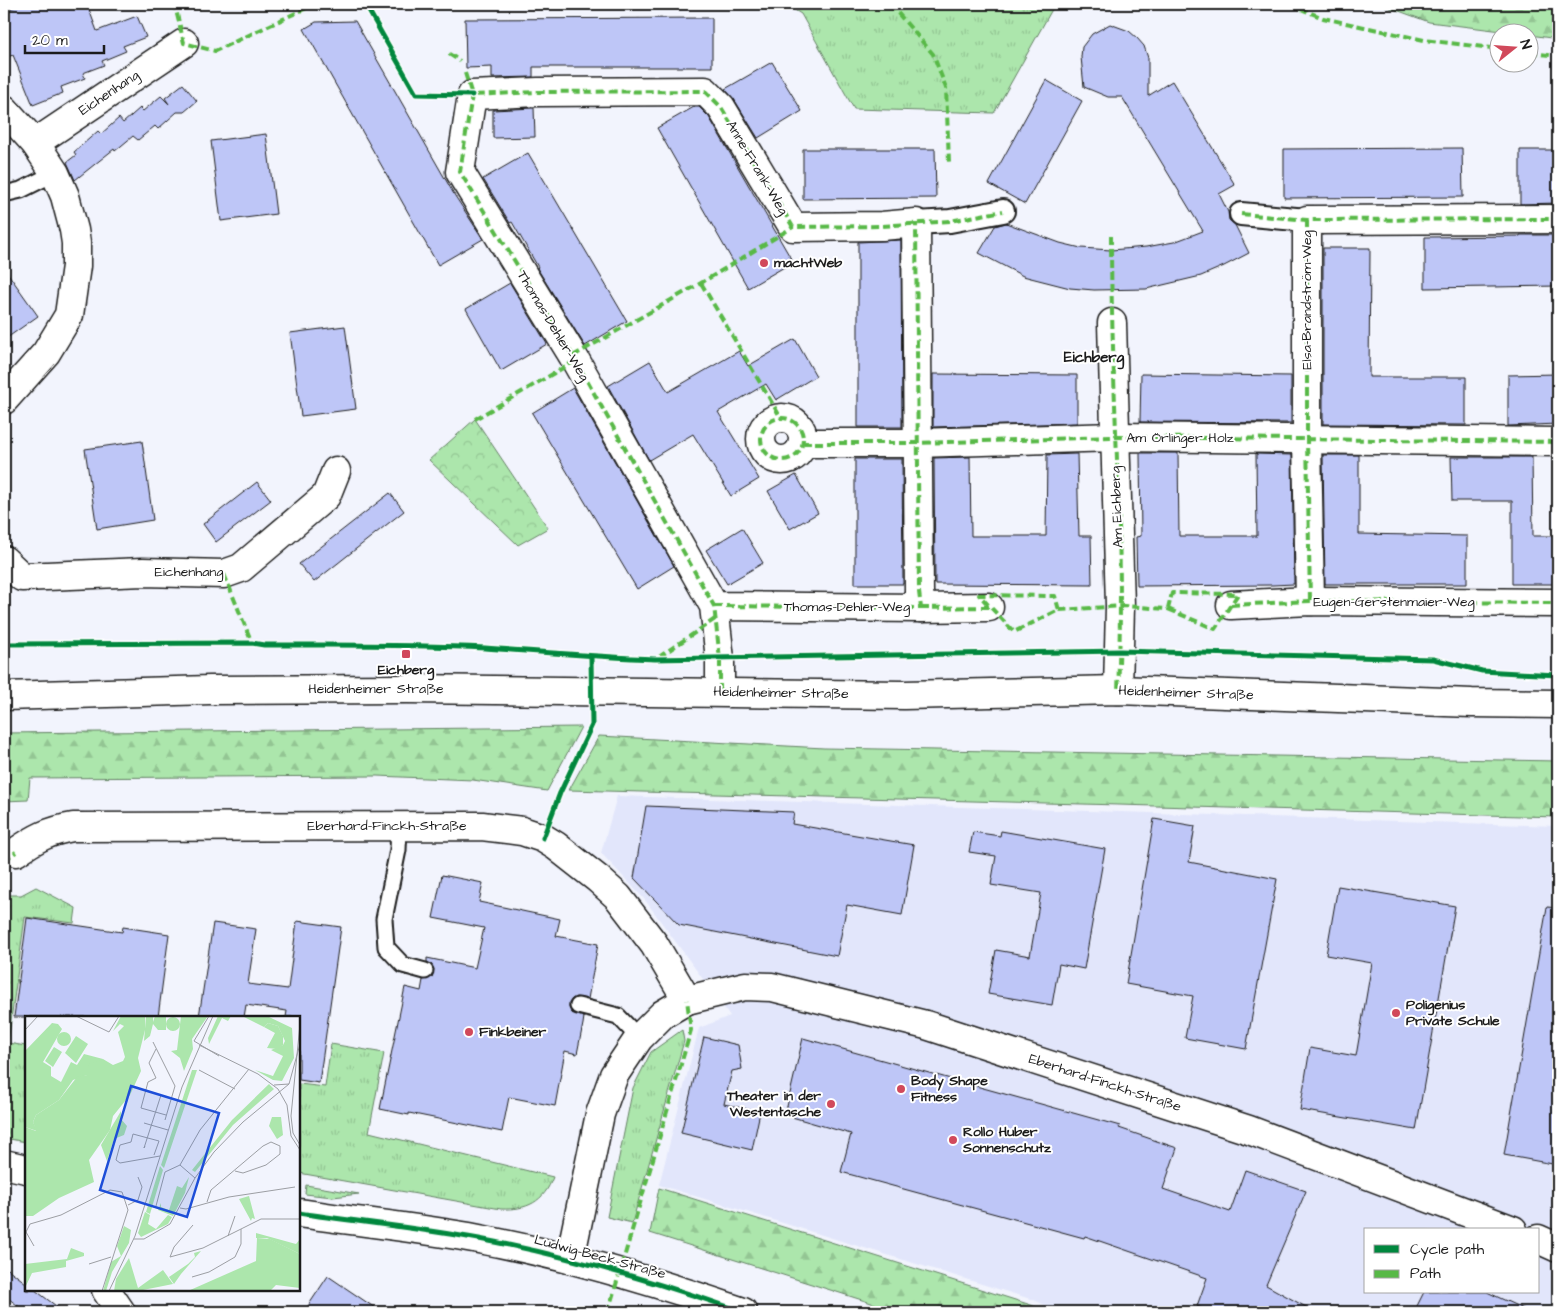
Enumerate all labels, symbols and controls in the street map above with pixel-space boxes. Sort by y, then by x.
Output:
scale bar [25,22,104,54]
north arrow [1490,22,1540,72]
text: 20 m [32,30,68,51]
text: N [1515,37,1536,52]
street label: Eichenhang [75,65,143,121]
street label: Anne-Frank-Weg [721,117,793,219]
street label: Elsa-Brandström-Weg [1297,230,1317,370]
place label: machtWeb [774,253,842,273]
marker: machtWeb [758,257,770,269]
street label: Thomas-Dehler-Weg [512,267,594,385]
district label: Eichberg [1064,347,1125,370]
street label: Am Örlinger Holz [1126,428,1234,448]
street label: Am Eichberg [1106,466,1128,548]
street label: Eichenhang [154,562,224,582]
street label: Eugen-Gerstenmaier-Weg [1313,592,1475,612]
street label: Thomas-Dehler-Weg [784,597,910,617]
marker: Eichberg [400,648,412,660]
place label: Eichberg [378,660,435,681]
street label: Heidenheimer Straße [308,679,444,699]
street label: Heidenheimer Straße [1118,681,1254,705]
street label: Heidenheimer Straße [713,682,849,704]
street label: Eberhard-Finckh-Straße [307,816,467,836]
place label: Poligenius Private Schule [1406,995,1500,1031]
marker: Poligenius Private Schule [1390,1007,1402,1019]
inset map [25,1016,300,1291]
place label: Finkbeiner [479,1022,547,1042]
marker: Finkbeiner [463,1026,475,1038]
street label: Eberhard-Finckh-Straße [1026,1049,1184,1117]
place label: Body Shape Fitness [911,1071,988,1107]
marker: Body Shape Fitness [895,1083,907,1095]
place label: Theater in der Westentasche [726,1086,821,1122]
marker: Theater in der Westentasche [825,1098,837,1110]
place label: Rollo Huber Sonnenschutz [962,1122,1052,1158]
marker: Rollo Huber Sonnenschutz [947,1134,959,1146]
legend [1364,1228,1540,1294]
street label: Ludwig-Beck-Straße [532,1230,668,1284]
text: Cycle path [1410,1239,1485,1261]
text: Path [1410,1263,1441,1284]

